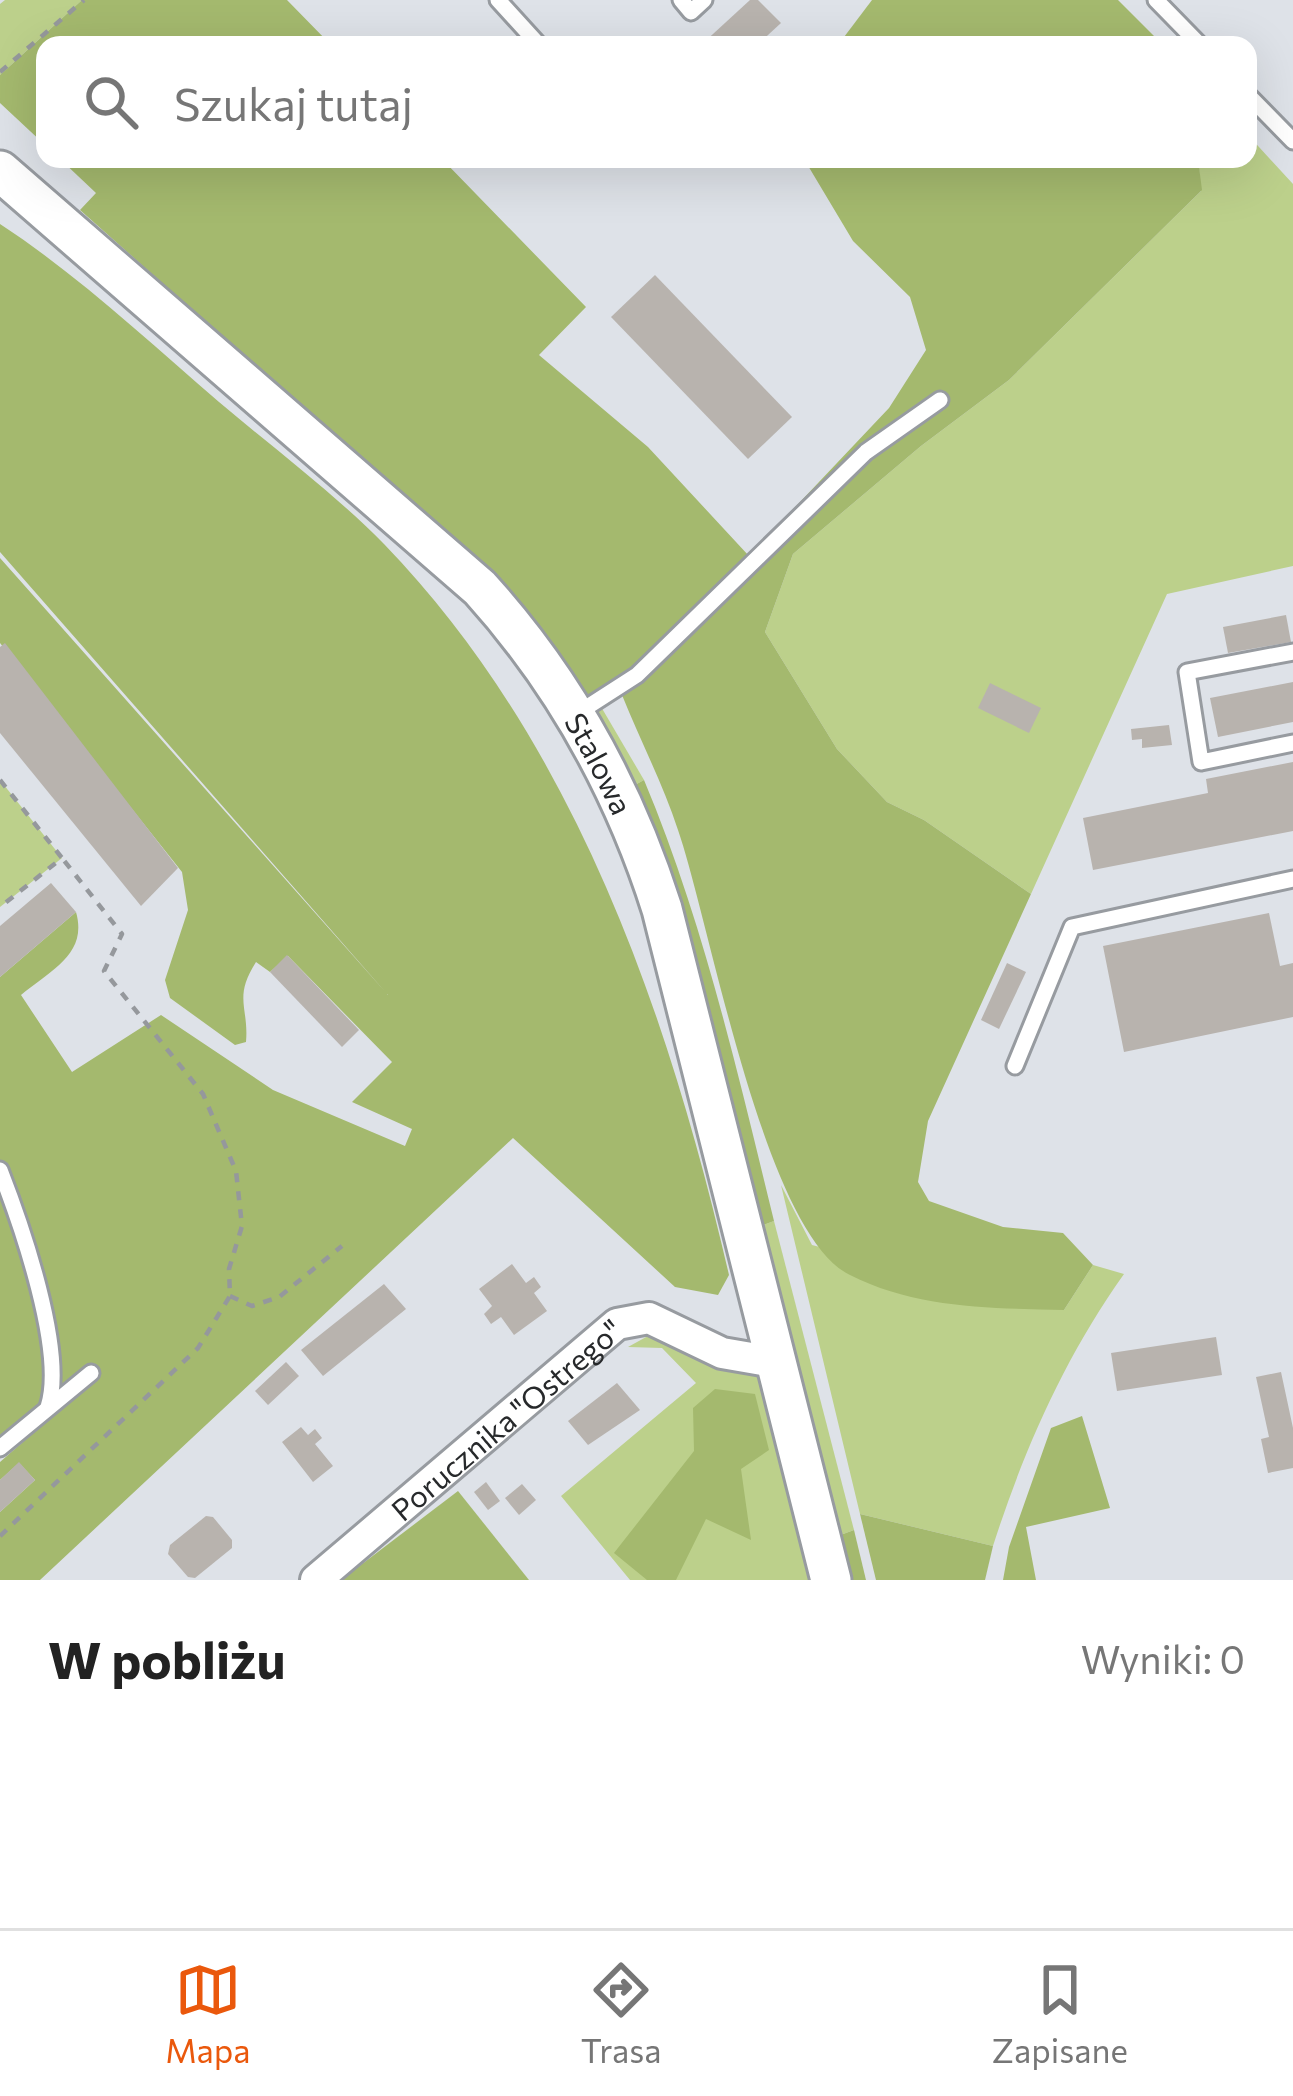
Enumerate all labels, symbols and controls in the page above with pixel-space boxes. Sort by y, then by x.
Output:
search box [36,36,1257,168]
icon: search [78,69,144,135]
text: Szukaj tutaj [174,75,413,130]
street label: Stalowa [559,705,642,820]
street label: Porucznika "Ostrego" [383,1310,629,1527]
text: W pobliżu [48,1627,285,1690]
text: Wyniki: 0 [1081,1634,1245,1682]
tab: Mapa [165,1957,250,2070]
tab: Trasa [581,1957,662,2070]
tab: Zapisane [992,1957,1128,2070]

